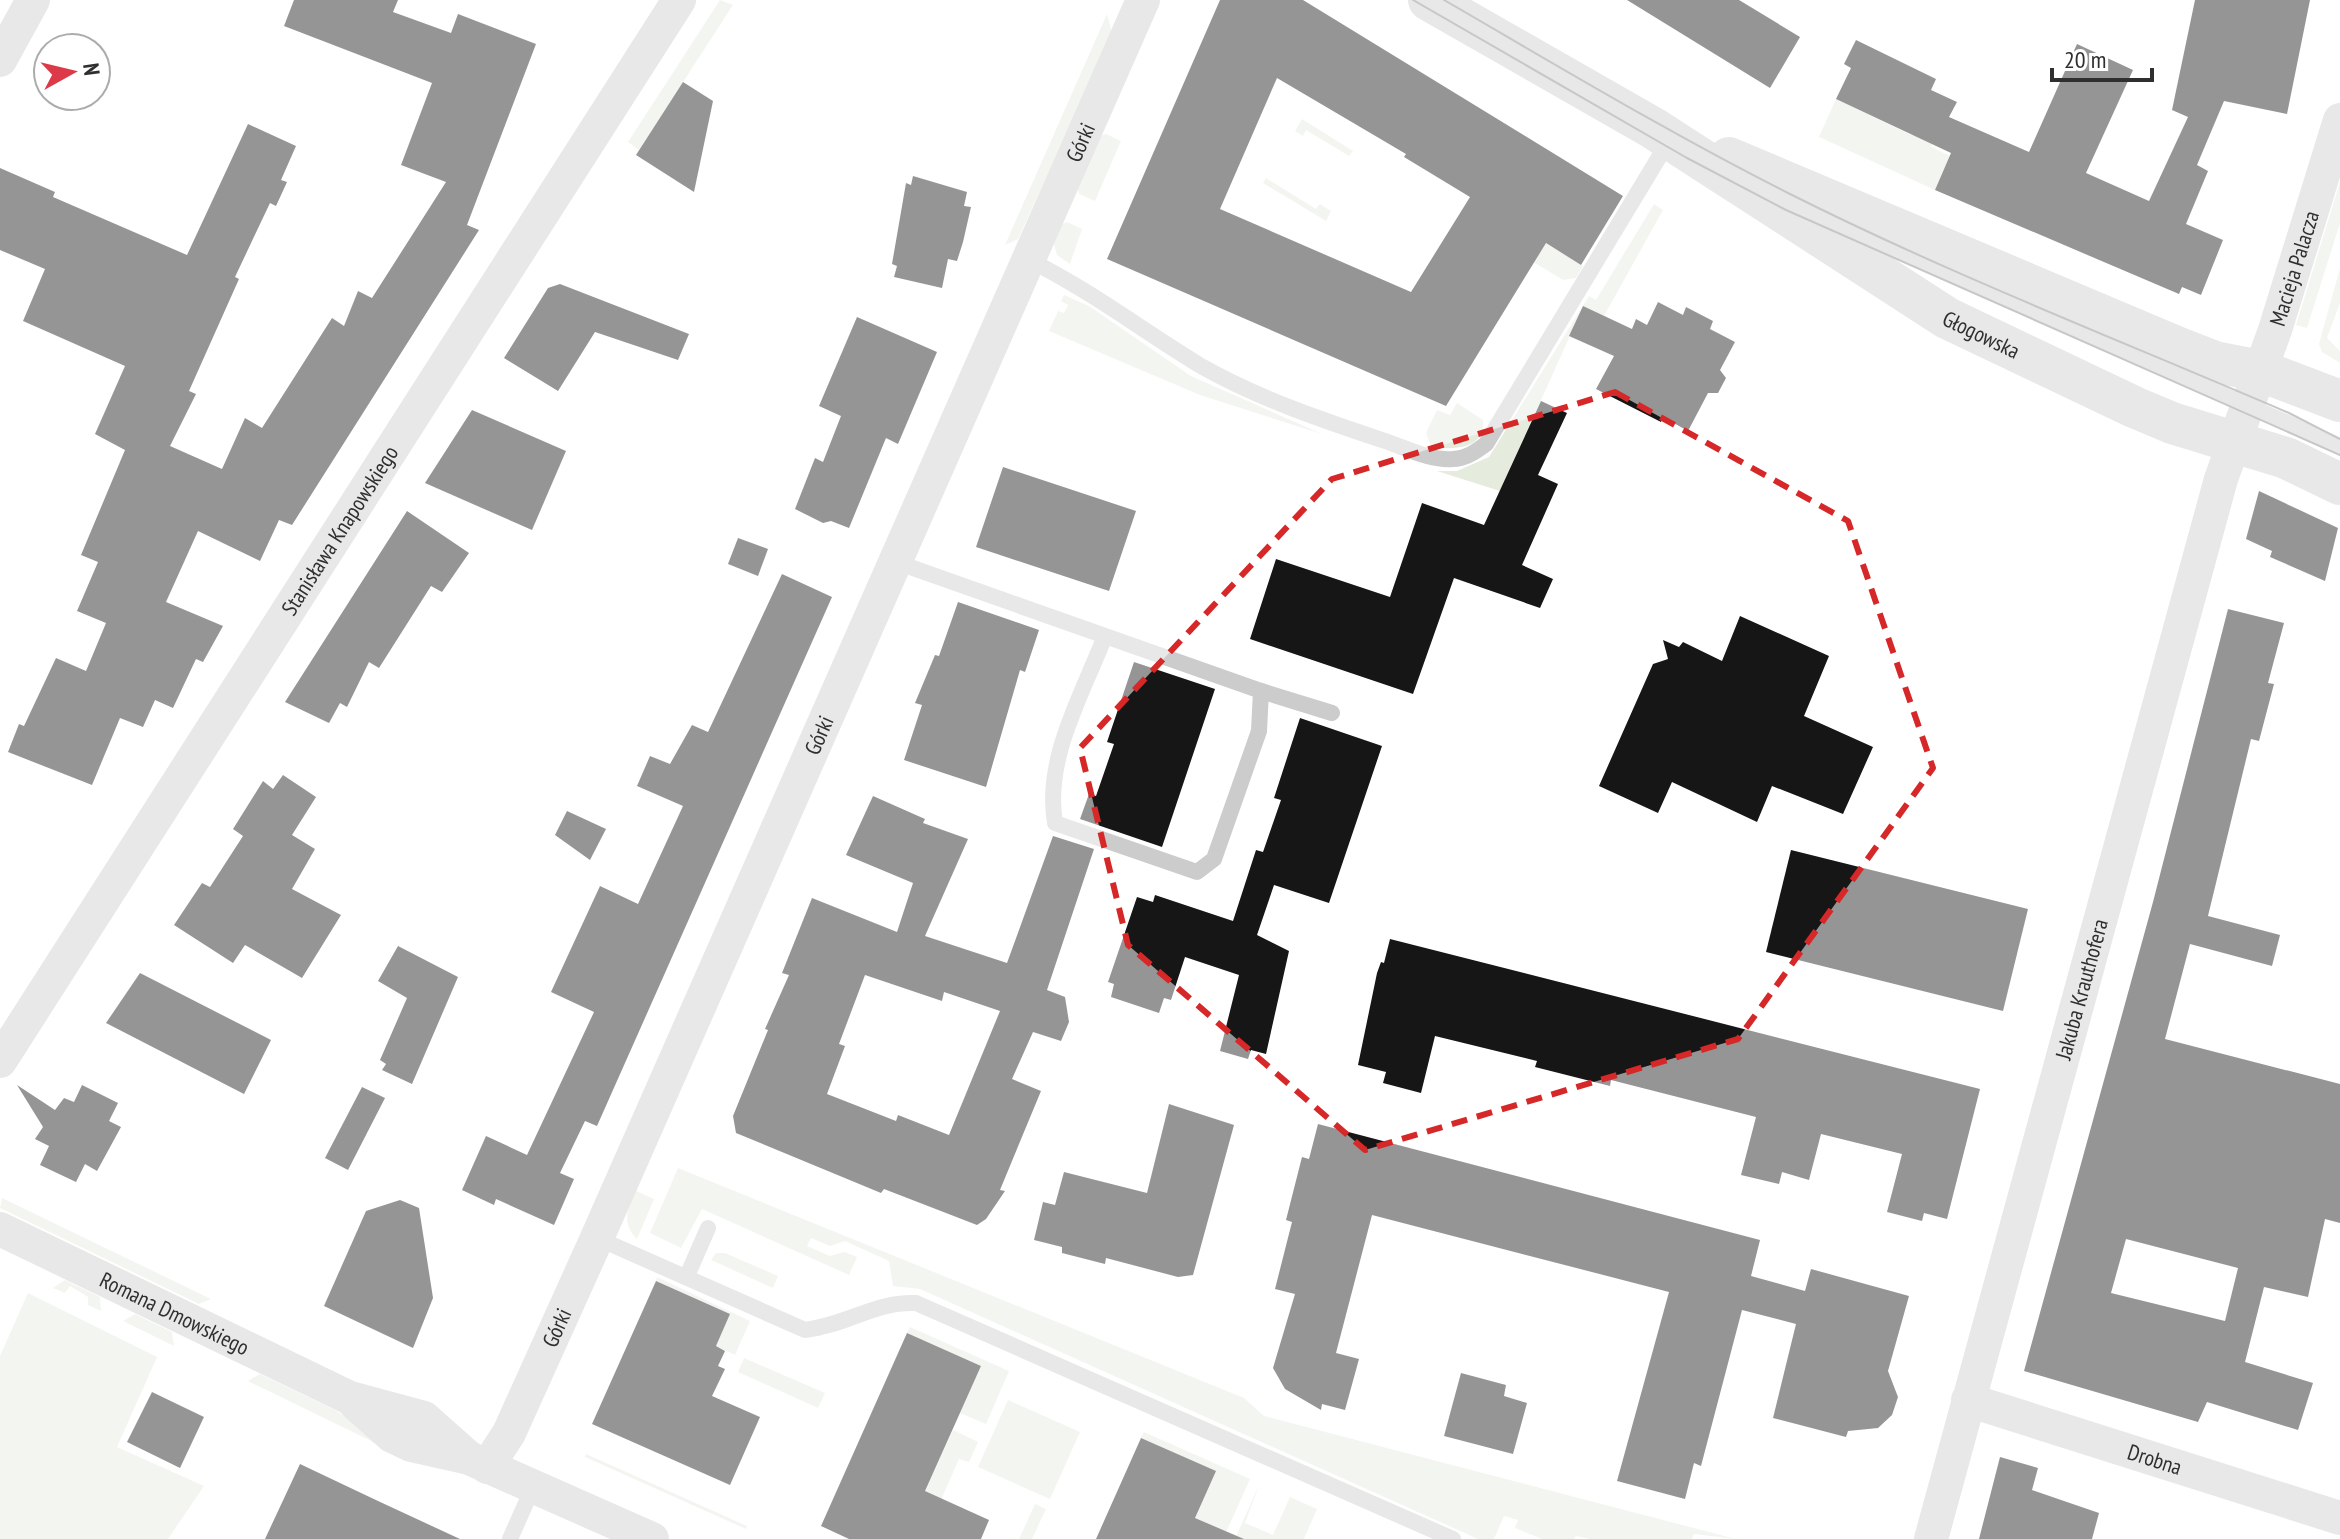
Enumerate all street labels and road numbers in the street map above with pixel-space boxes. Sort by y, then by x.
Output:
street label: Górki [1059,118,1101,166]
street label: Macieja Palacza [2263,207,2325,329]
street label: Głogowska [1938,304,2024,365]
street label: Stanisława Knapowskiego [275,440,404,620]
street label: Górki [798,711,840,759]
street label: Jakuba Krauthofera [2049,916,2114,1064]
street label: Romana Dmowskiego [95,1265,254,1361]
street label: Górki [536,1304,577,1352]
street label: Drobna [2124,1438,2185,1481]

